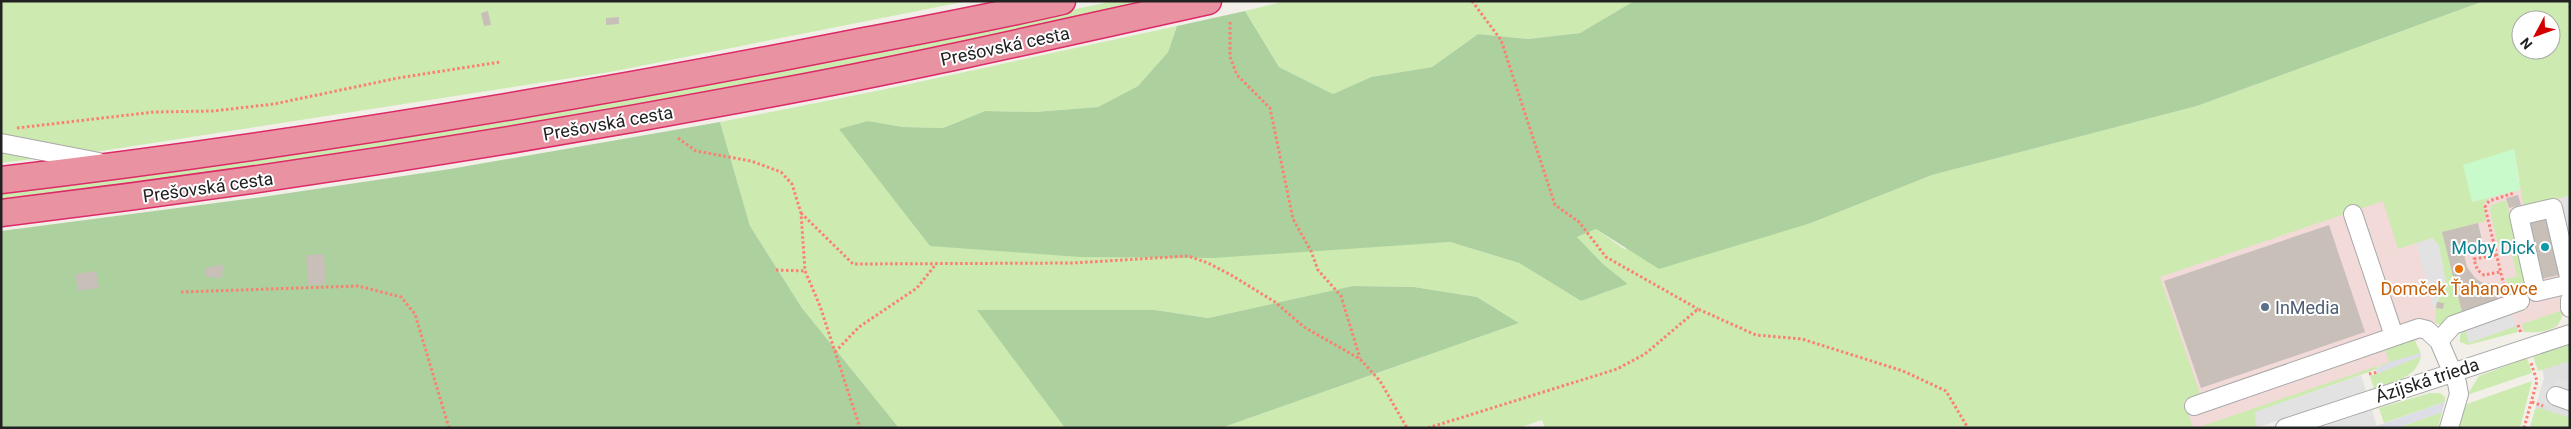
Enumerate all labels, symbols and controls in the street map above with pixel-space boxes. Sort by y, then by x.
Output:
north arrow [2511,10,2561,60]
street label: Prešovská cesta [938,22,1072,70]
text: N [2517,35,2535,53]
street label: Prešovská cesta [541,101,675,145]
street label: Prešovská cesta [141,167,275,207]
place label: Moby Dick [2451,237,2536,258]
marker: Moby Dick [2539,241,2551,253]
marker: Domček Ťahanovce [2453,263,2465,275]
place label: Domček Ťahanovce [2381,278,2537,299]
place label: InMedia [2275,297,2339,318]
marker: InMedia [2259,301,2271,313]
street label: Ázijská trieda [2372,353,2482,407]

